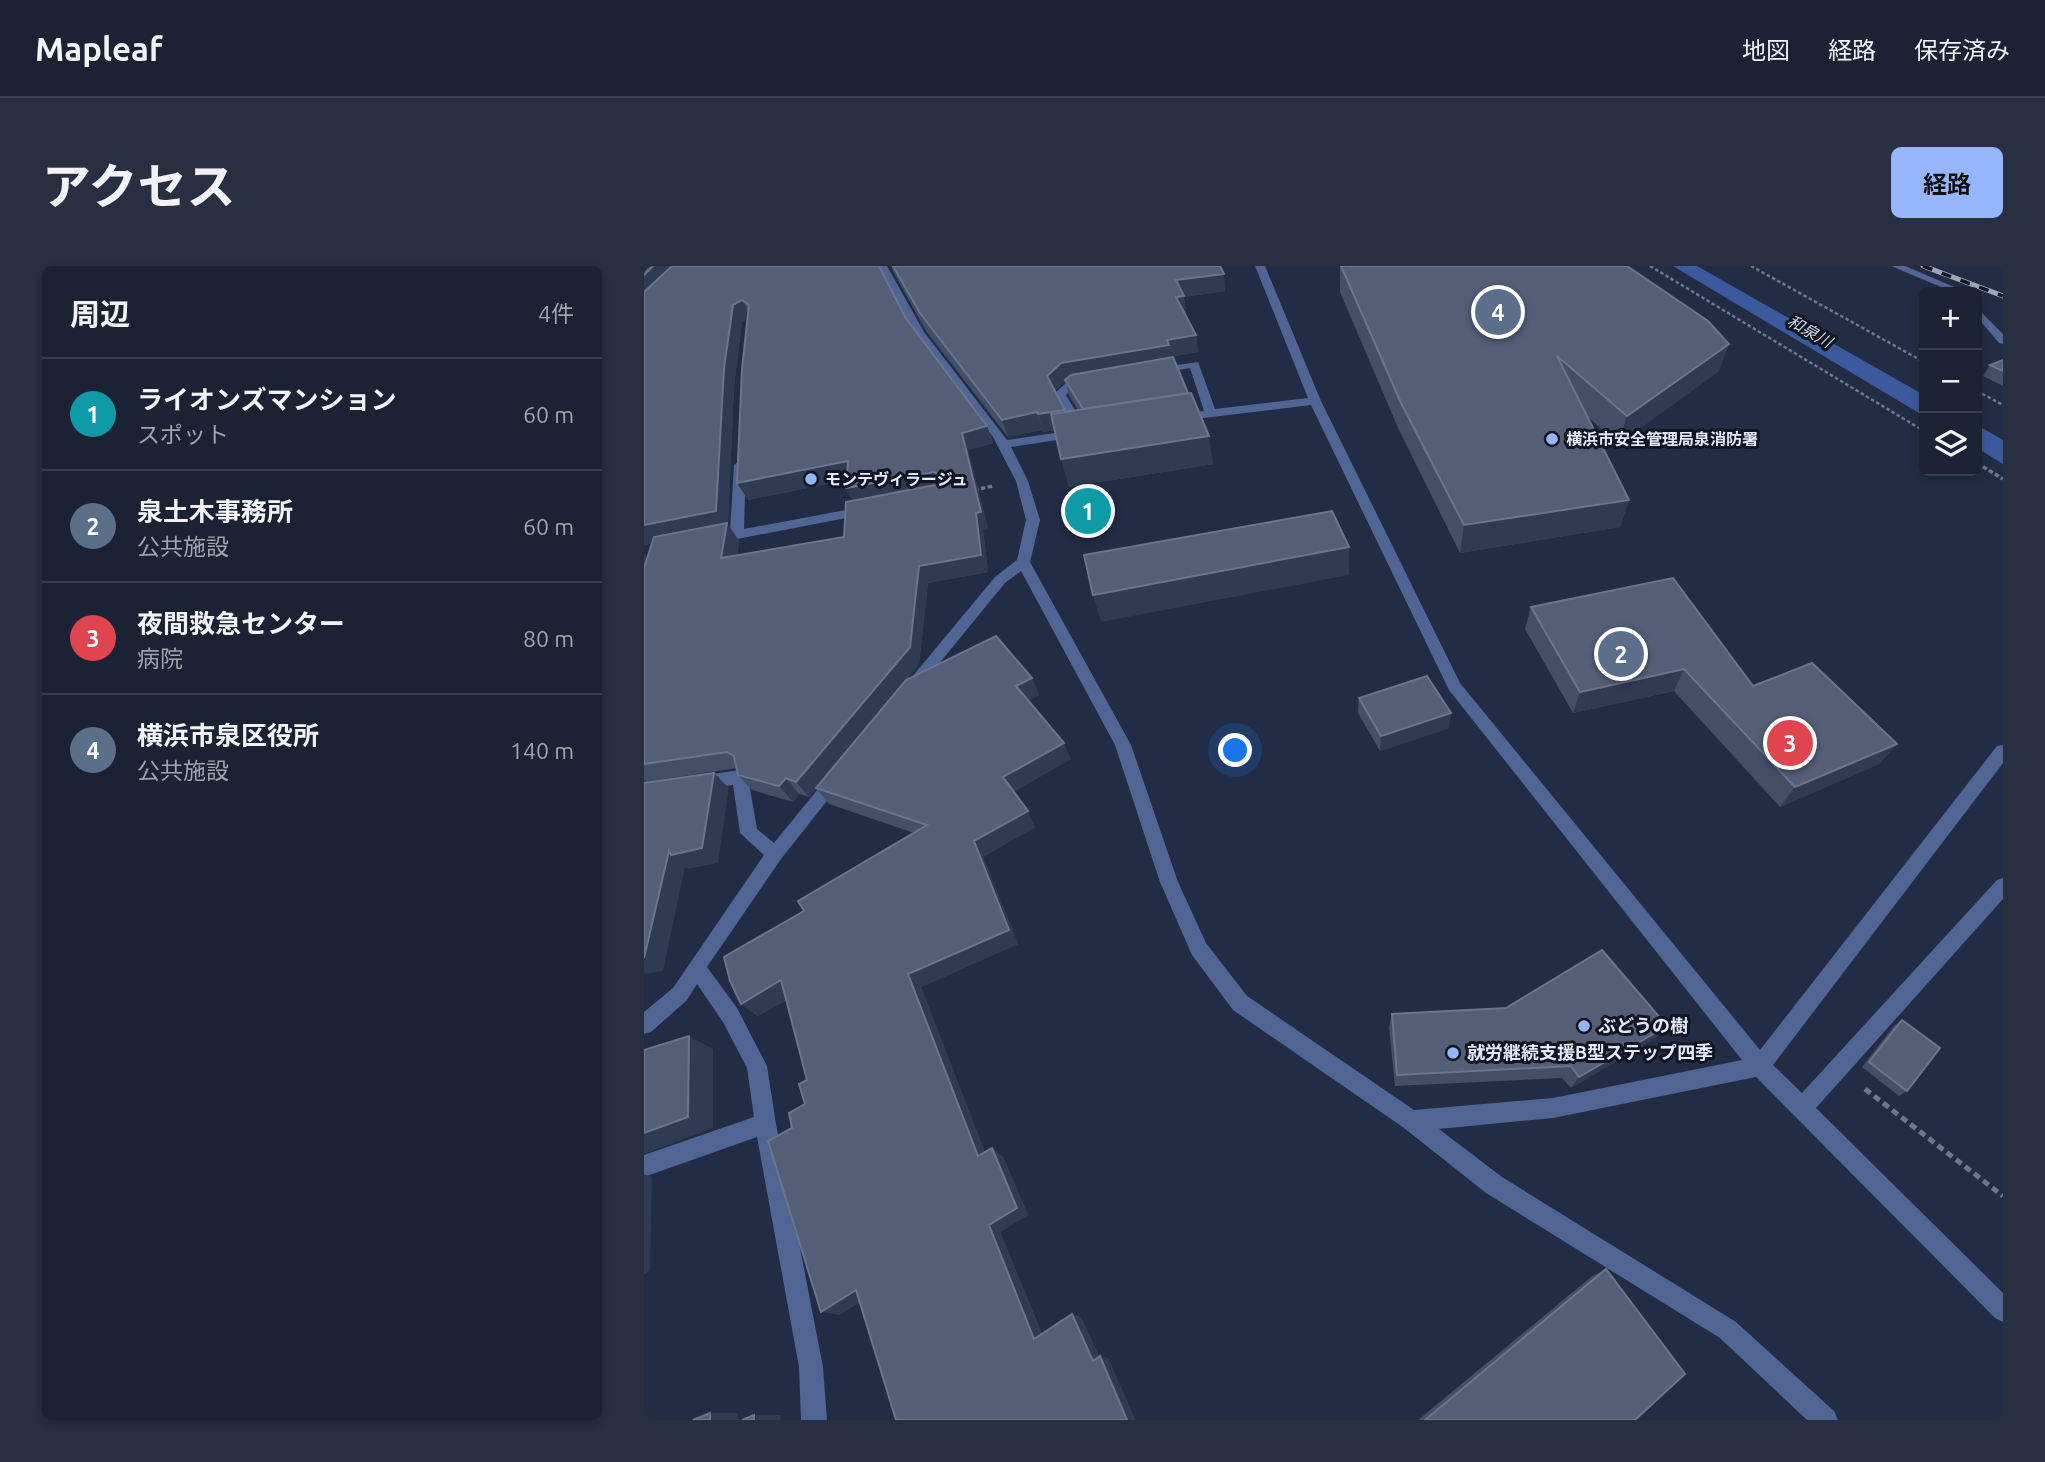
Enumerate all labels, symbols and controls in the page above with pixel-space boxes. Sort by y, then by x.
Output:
text: Mapleaf [35,30,163,67]
text: 地図 [1742,37,1790,64]
text: 経路 [1828,37,1876,64]
text: 保存済み [1914,37,2010,64]
button: 経路 [1891,147,2003,218]
text: アクセス [42,158,236,213]
pin: 4 [1475,286,1521,338]
map controls [1919,287,1982,476]
button: + [1919,287,1982,350]
text: 周辺 [70,297,130,331]
text: 4件 [538,301,574,326]
water label: 和泉川 [1785,311,1837,352]
button: − [1919,350,1982,413]
text: ライオンズマンション [137,385,396,414]
text: 1 [87,402,99,427]
text: 60 m [523,402,574,427]
button: layers [1919,413,1982,476]
text: スポット [137,422,229,447]
place label: 横浜市安全管理局泉消防署 [1566,430,1758,448]
marker: 横浜市安全管理局泉消防署 [1544,431,1560,447]
place label: モンテヴィラージュ [825,470,968,488]
marker: モンテヴィラージュ [803,471,819,487]
pin: 1 [1065,485,1111,537]
text: 泉土木事務所 [137,497,293,526]
text: 2 [87,514,99,539]
text: 60 m [523,514,574,539]
text: 公共施設 [137,534,229,559]
text: 夜間救急センター [137,609,345,638]
text: 3 [87,626,99,651]
text: 80 m [523,626,574,651]
pin: 2 [1598,628,1644,680]
text: 病院 [137,646,183,671]
pin: 3 [1767,717,1813,769]
text: 横浜市泉区役所 [137,721,319,750]
your location [1218,733,1252,767]
text: 4 [87,738,99,763]
text: 140 m [510,738,574,763]
text: 公共施設 [137,758,229,783]
place label: ぶどうの樹 [1598,1015,1688,1035]
marker: ぶどうの樹 [1576,1018,1592,1034]
place label: 就労継続支援B型ステップ四季 [1467,1042,1713,1062]
marker: 就労継続支援B型ステップ四季 [1445,1045,1461,1061]

